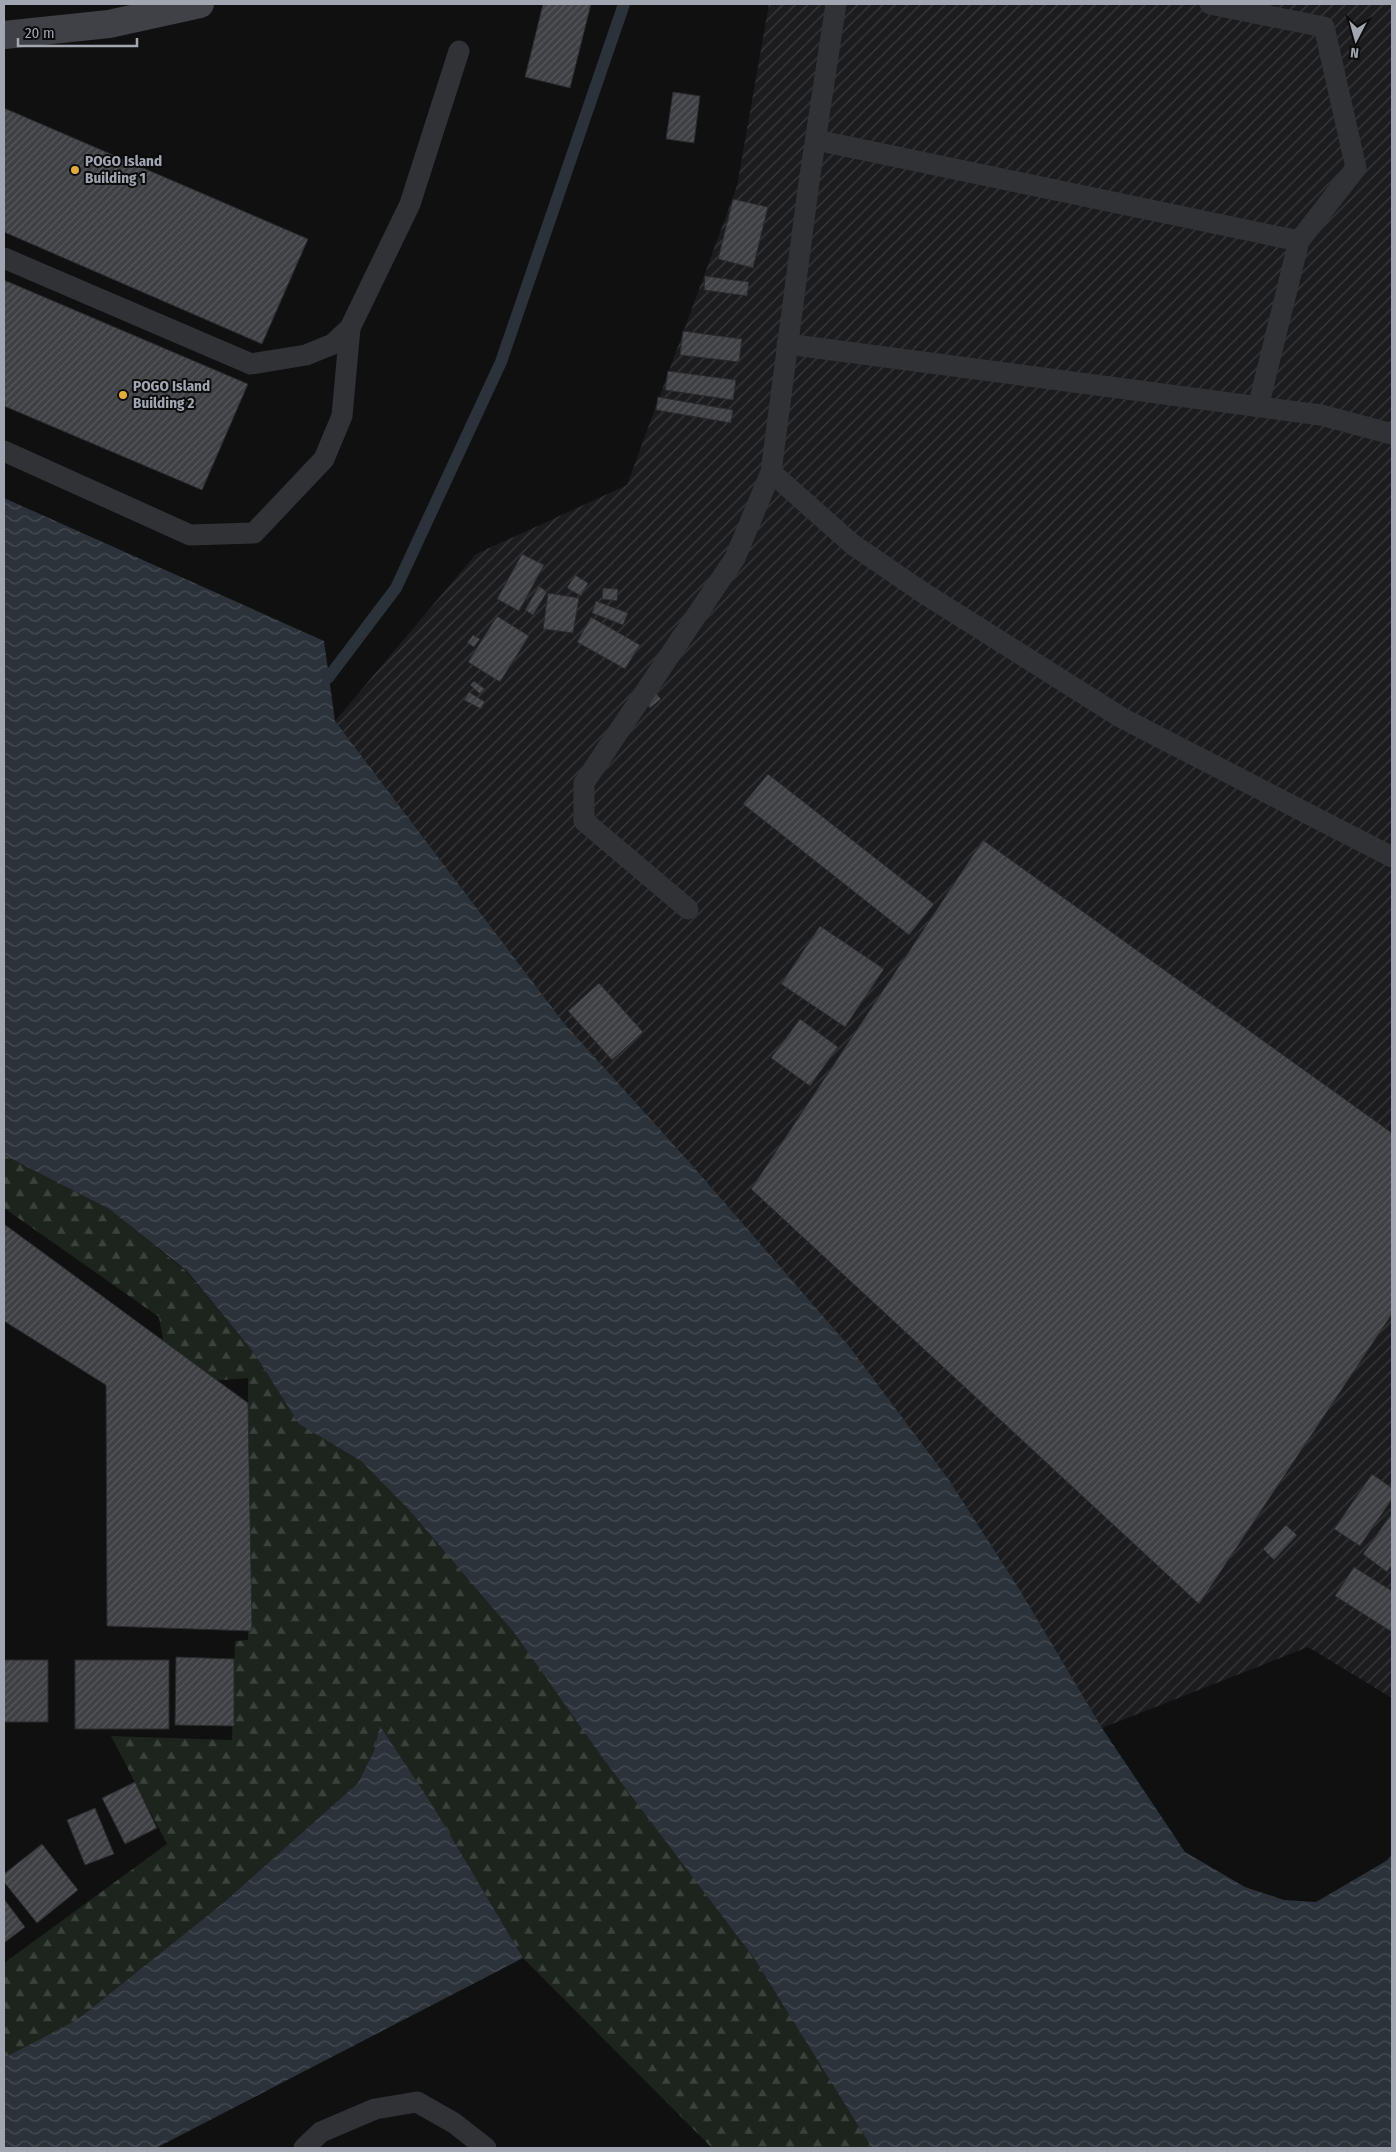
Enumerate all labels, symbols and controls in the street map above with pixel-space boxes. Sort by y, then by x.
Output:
scale bar [18,15,136,47]
north arrow [1331,15,1381,65]
text: 20 m [25,24,55,42]
text: N [1350,44,1360,61]
place label: POGO Island Building 1 [85,152,162,187]
marker: POGO Island Building 1 [69,164,81,176]
place label: POGO Island Building 2 [133,377,210,412]
marker: POGO Island Building 2 [117,389,129,401]

